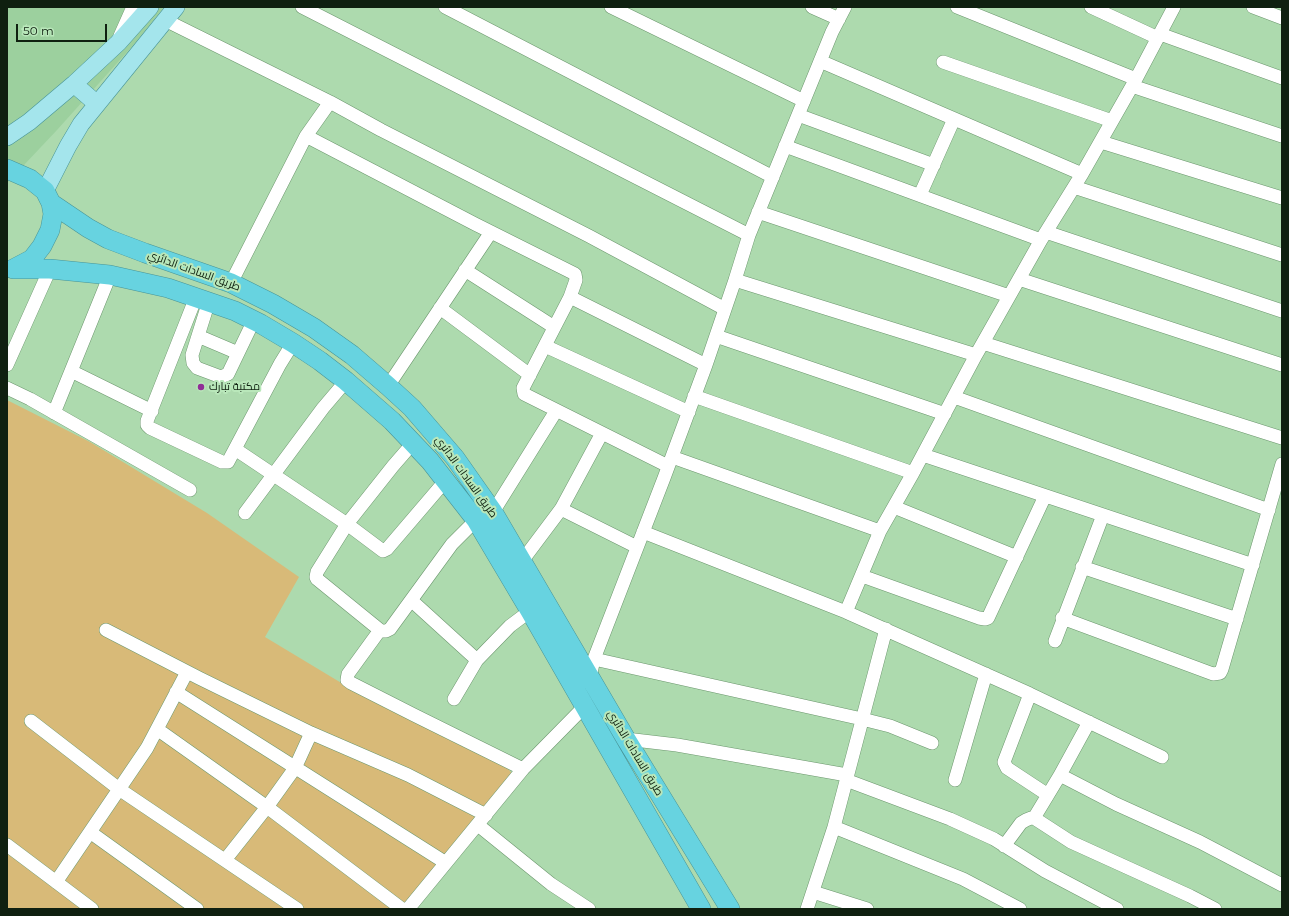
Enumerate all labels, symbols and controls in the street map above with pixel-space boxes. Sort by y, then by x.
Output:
scale bar [18,16,109,42]
text: 50 m [23,23,54,38]
street label: طريق السادات الدائري [146,248,242,294]
place label: مكتبة تبارك [209,380,260,394]
marker: مكتبة تبارك [196,382,206,392]
street label: طريق السادات الدائري [432,434,500,520]
street label: طريق السادات الدائري [604,708,666,798]

